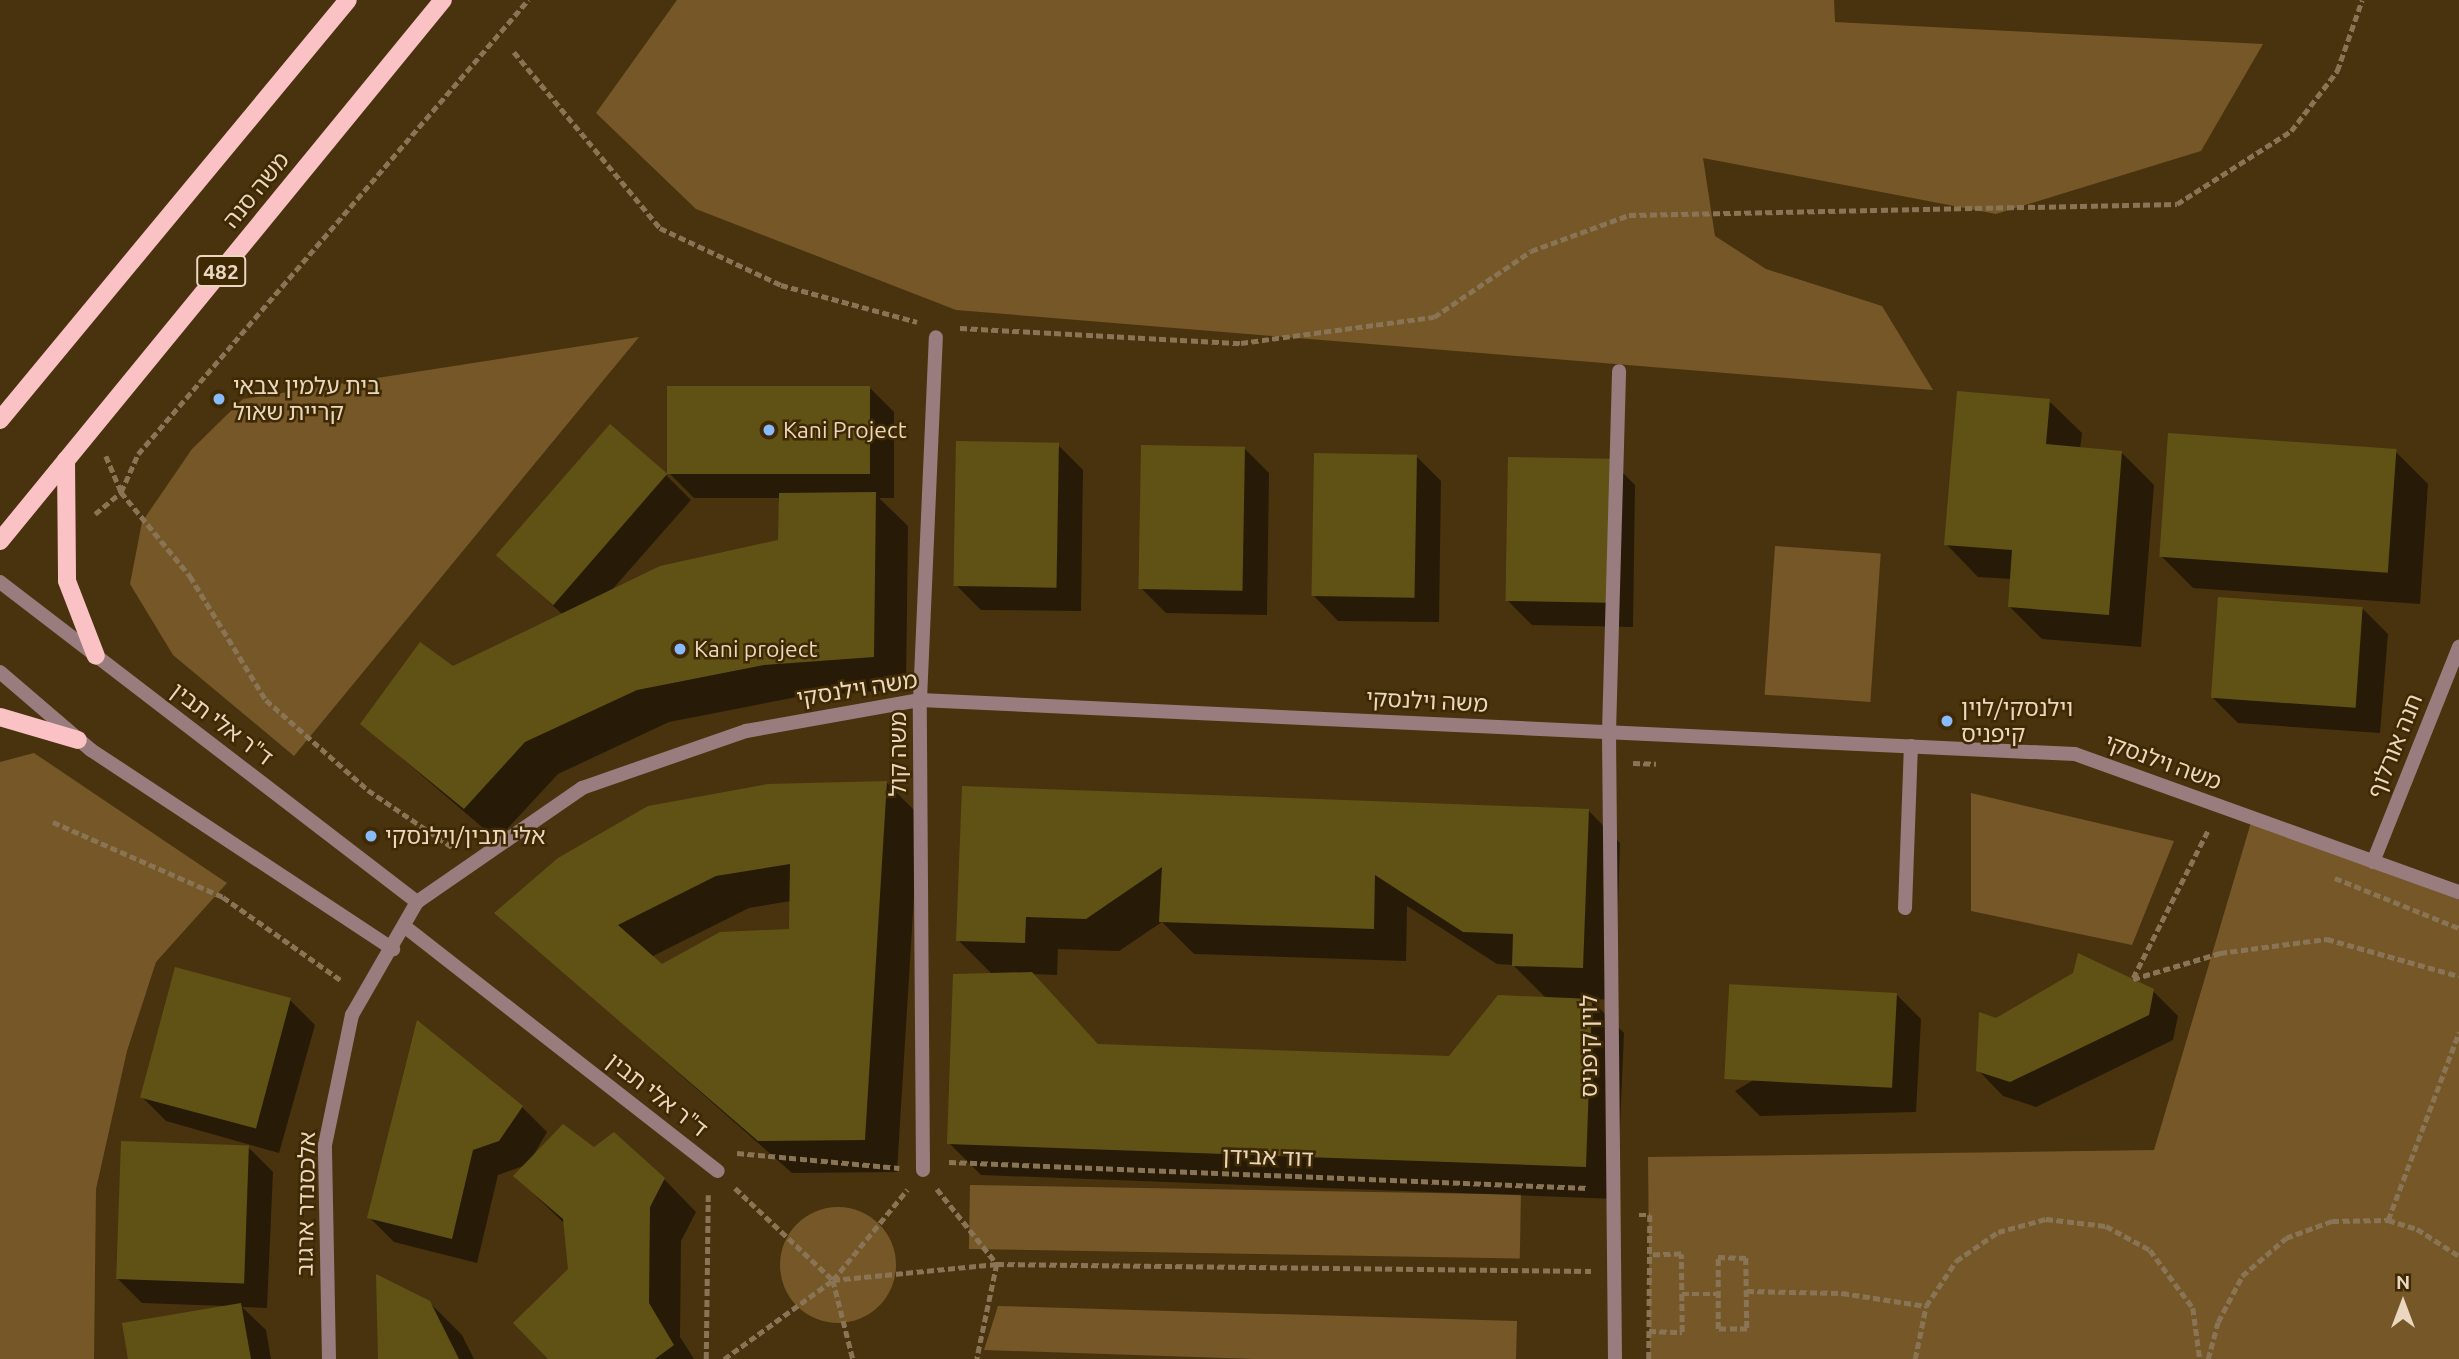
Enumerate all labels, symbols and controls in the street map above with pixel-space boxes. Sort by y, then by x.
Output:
street label: משה סנה [217,147,295,233]
road number: 482 [195,254,247,288]
place label: בית עלמין צבאי קריית שאול [233,372,380,426]
marker: בית עלמין צבאי קריית שאול [211,391,227,407]
place label: Kani Project [783,416,907,444]
marker: Kani Project [761,422,777,438]
place label: Kani project [694,635,817,663]
marker: Kani project [672,641,688,657]
street label: משה וילנסקי [795,666,919,712]
street label: ד"ר אלי תבין [166,677,278,771]
street label: משה וילנסקי [1365,684,1489,718]
street label: חנה אורלוף [2362,690,2428,802]
place label: וילנסקי/לוין קיפניס [1961,694,2073,748]
street label: משה קול [884,711,912,797]
marker: וילנסקי/לוין קיפניס [1939,713,1955,729]
street label: משה וילנסקי [2101,728,2225,796]
place label: אלי תבין/וילנסקי [385,822,546,850]
marker: אלי תבין/וילנסקי [363,828,379,844]
street label: לוין קיפניס [1575,995,1603,1097]
street label: ד"ר אלי תבין [601,1047,713,1143]
street label: אלכסנדר ארגוב [291,1131,321,1277]
street label: דוד אבידן [1222,1142,1314,1172]
north arrow [2368,1268,2438,1338]
text: N [2396,1271,2410,1293]

